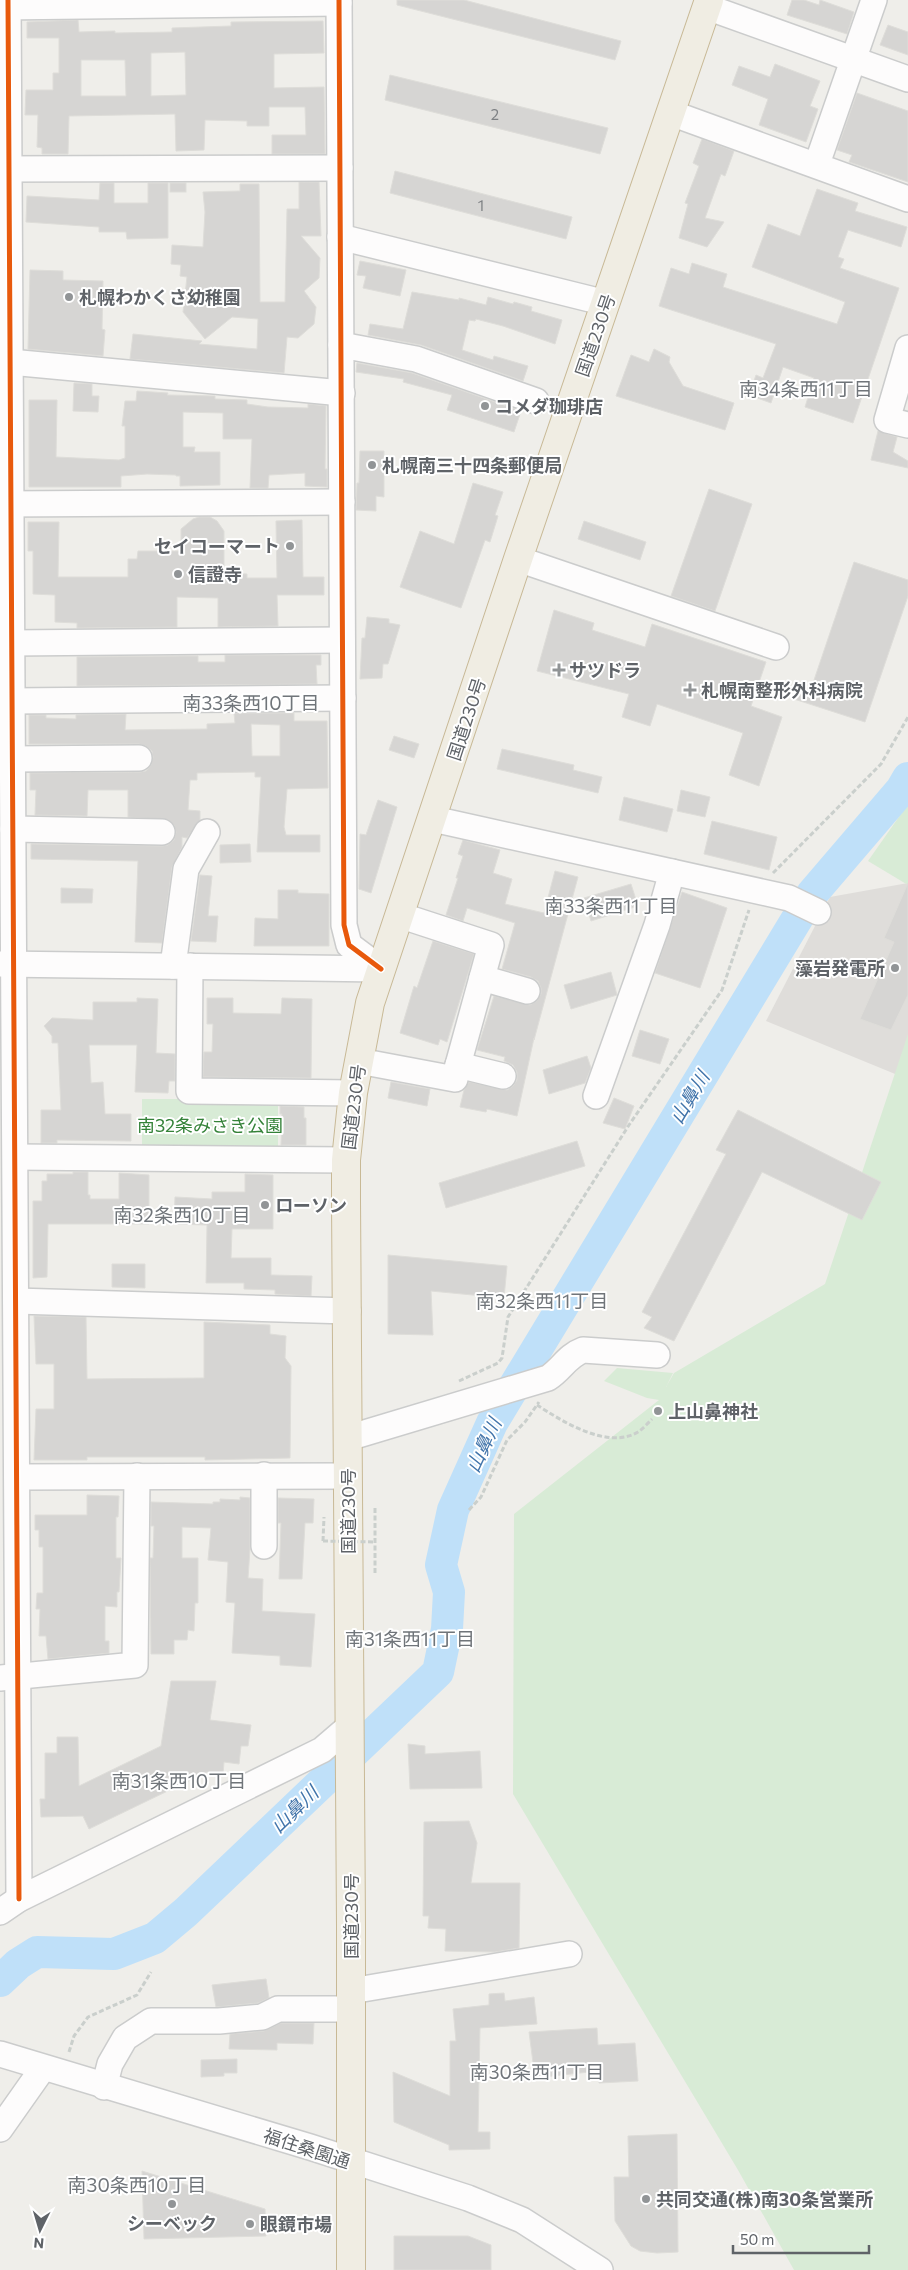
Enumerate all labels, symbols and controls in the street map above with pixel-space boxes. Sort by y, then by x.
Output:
house number: 2 [491,105,499,123]
house number: 1 [478,196,484,214]
place label: 札幌わかくさ幼稚園 [79,286,241,308]
marker: 札幌わかくさ幼稚園 [63,291,75,303]
street label: 国道230号 [571,291,619,379]
district label: 南34条西11丁目 [739,377,873,400]
place label: コメダ珈琲店 [495,395,603,417]
marker: コメダ珈琲店 [479,400,491,412]
place label: 札幌南三十四条郵便局 [382,454,562,476]
marker: 札幌南三十四条郵便局 [366,459,378,471]
place label: セイコーマート [154,535,280,557]
marker: セイコーマート [284,540,296,552]
place label: 信證寺 [188,563,242,585]
marker: 信證寺 [172,568,184,580]
place label: サツドラ [569,659,641,681]
marker: サツドラ [553,664,565,676]
street label: 国道230号 [442,675,490,763]
place label: 札幌南整形外科病院 [701,679,863,701]
marker: 札幌南整形外科病院 [683,683,697,697]
district label: 南33条西10丁目 [182,691,320,714]
district label: 南33条西11丁目 [545,894,677,917]
place label: 藻岩発電所 [795,957,885,979]
marker: 藻岩発電所 [889,962,901,974]
street label: 国道230号 [337,1063,369,1151]
water label: 山鼻川 [664,1065,715,1127]
park label: 南32条みさき公園 [137,1114,283,1136]
place label: ローソン [275,1194,347,1216]
marker: ローソン [259,1199,271,1211]
district label: 南32条西10丁目 [114,1203,250,1226]
district label: 南32条西11丁目 [476,1289,608,1312]
place label: 上山鼻神社 [668,1400,758,1422]
marker: 上山鼻神社 [652,1405,664,1417]
water label: 山鼻川 [461,1413,506,1476]
street label: 国道230号 [337,1468,359,1554]
district label: 南31条西11丁目 [345,1627,475,1650]
district label: 南31条西10丁目 [112,1769,246,1792]
water label: 山鼻川 [266,1780,324,1837]
street label: 国道230号 [340,1873,362,1959]
district label: 南30条西11丁目 [470,2060,604,2083]
street label: 福住桑園通 [261,2124,353,2172]
district label: 南30条西10丁目 [68,2173,206,2196]
place label: 共同交通(株)南30条営業所 [656,2188,873,2210]
marker: 共同交通(株)南30条営業所 [640,2193,652,2205]
marker: シーベック [166,2198,178,2210]
north arrow [15,2205,65,2255]
place label: シーベック [127,2212,217,2234]
place label: 眼鏡市場 [260,2213,332,2235]
marker: 眼鏡市場 [244,2218,256,2230]
scale bar [733,2222,869,2254]
text: 50 m [740,2230,774,2248]
text: N [33,2235,45,2252]

